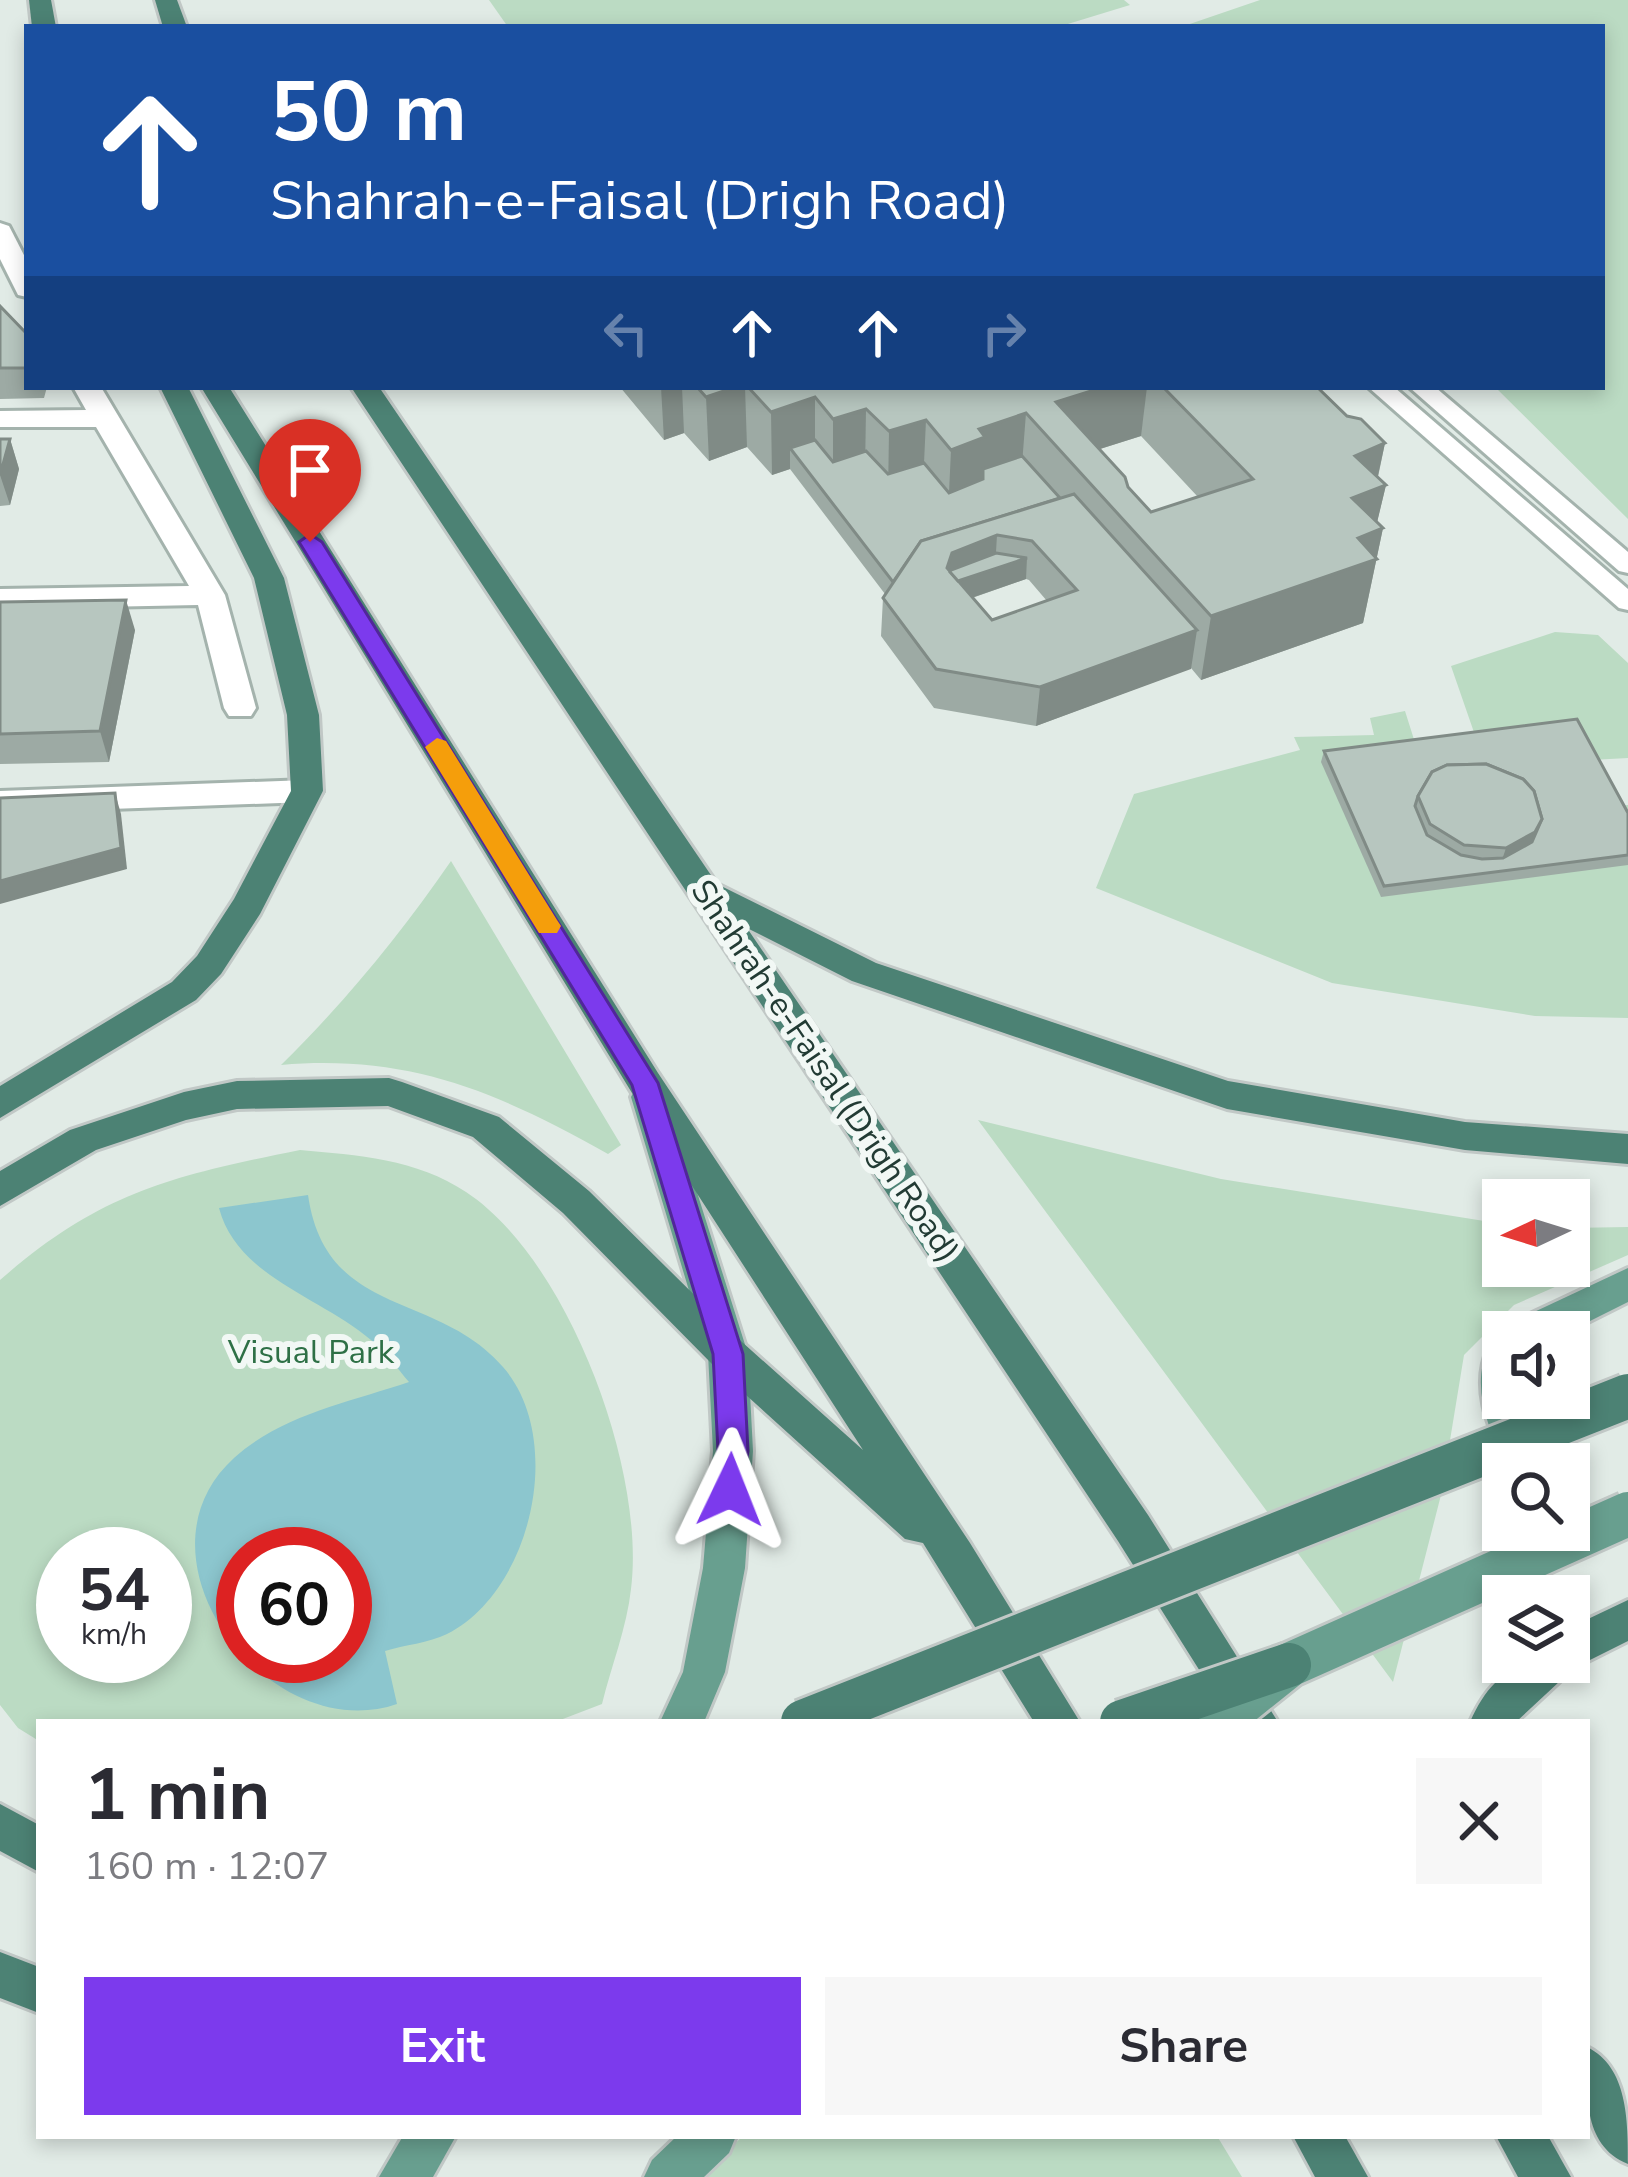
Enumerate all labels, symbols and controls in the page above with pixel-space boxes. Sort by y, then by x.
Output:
text: 50 m [270,55,467,170]
icon: ahead [72,72,228,228]
text: Shahrah-e-Faisal (Drigh Road) [270,164,1010,238]
icon: left [593,300,659,366]
icon: ahead [719,300,785,366]
icon: ahead [845,300,911,366]
icon: right [971,300,1037,366]
pin [259,419,361,542]
icon: arrive [277,437,343,503]
street label: Shahrah-e-Faisal (Drigh Road) [680,871,970,1271]
north arrow [1482,1179,1590,1287]
map controls [1482,1179,1590,1683]
button: sound [1482,1311,1590,1419]
park label: Visual Park [227,1330,395,1375]
position arrow [667,1427,793,1553]
button: search [1482,1443,1590,1551]
speed limit sign: 60 [216,1527,372,1683]
text: 54 [78,1549,150,1631]
button: layers [1482,1575,1590,1683]
text: km/h [81,1614,147,1655]
text: 1 min [84,1746,270,1844]
button: close [1416,1758,1542,1884]
text: 160 m · 12:07 [84,1840,329,1893]
button: Exit [84,1977,801,2115]
button: Share [825,1977,1542,2115]

